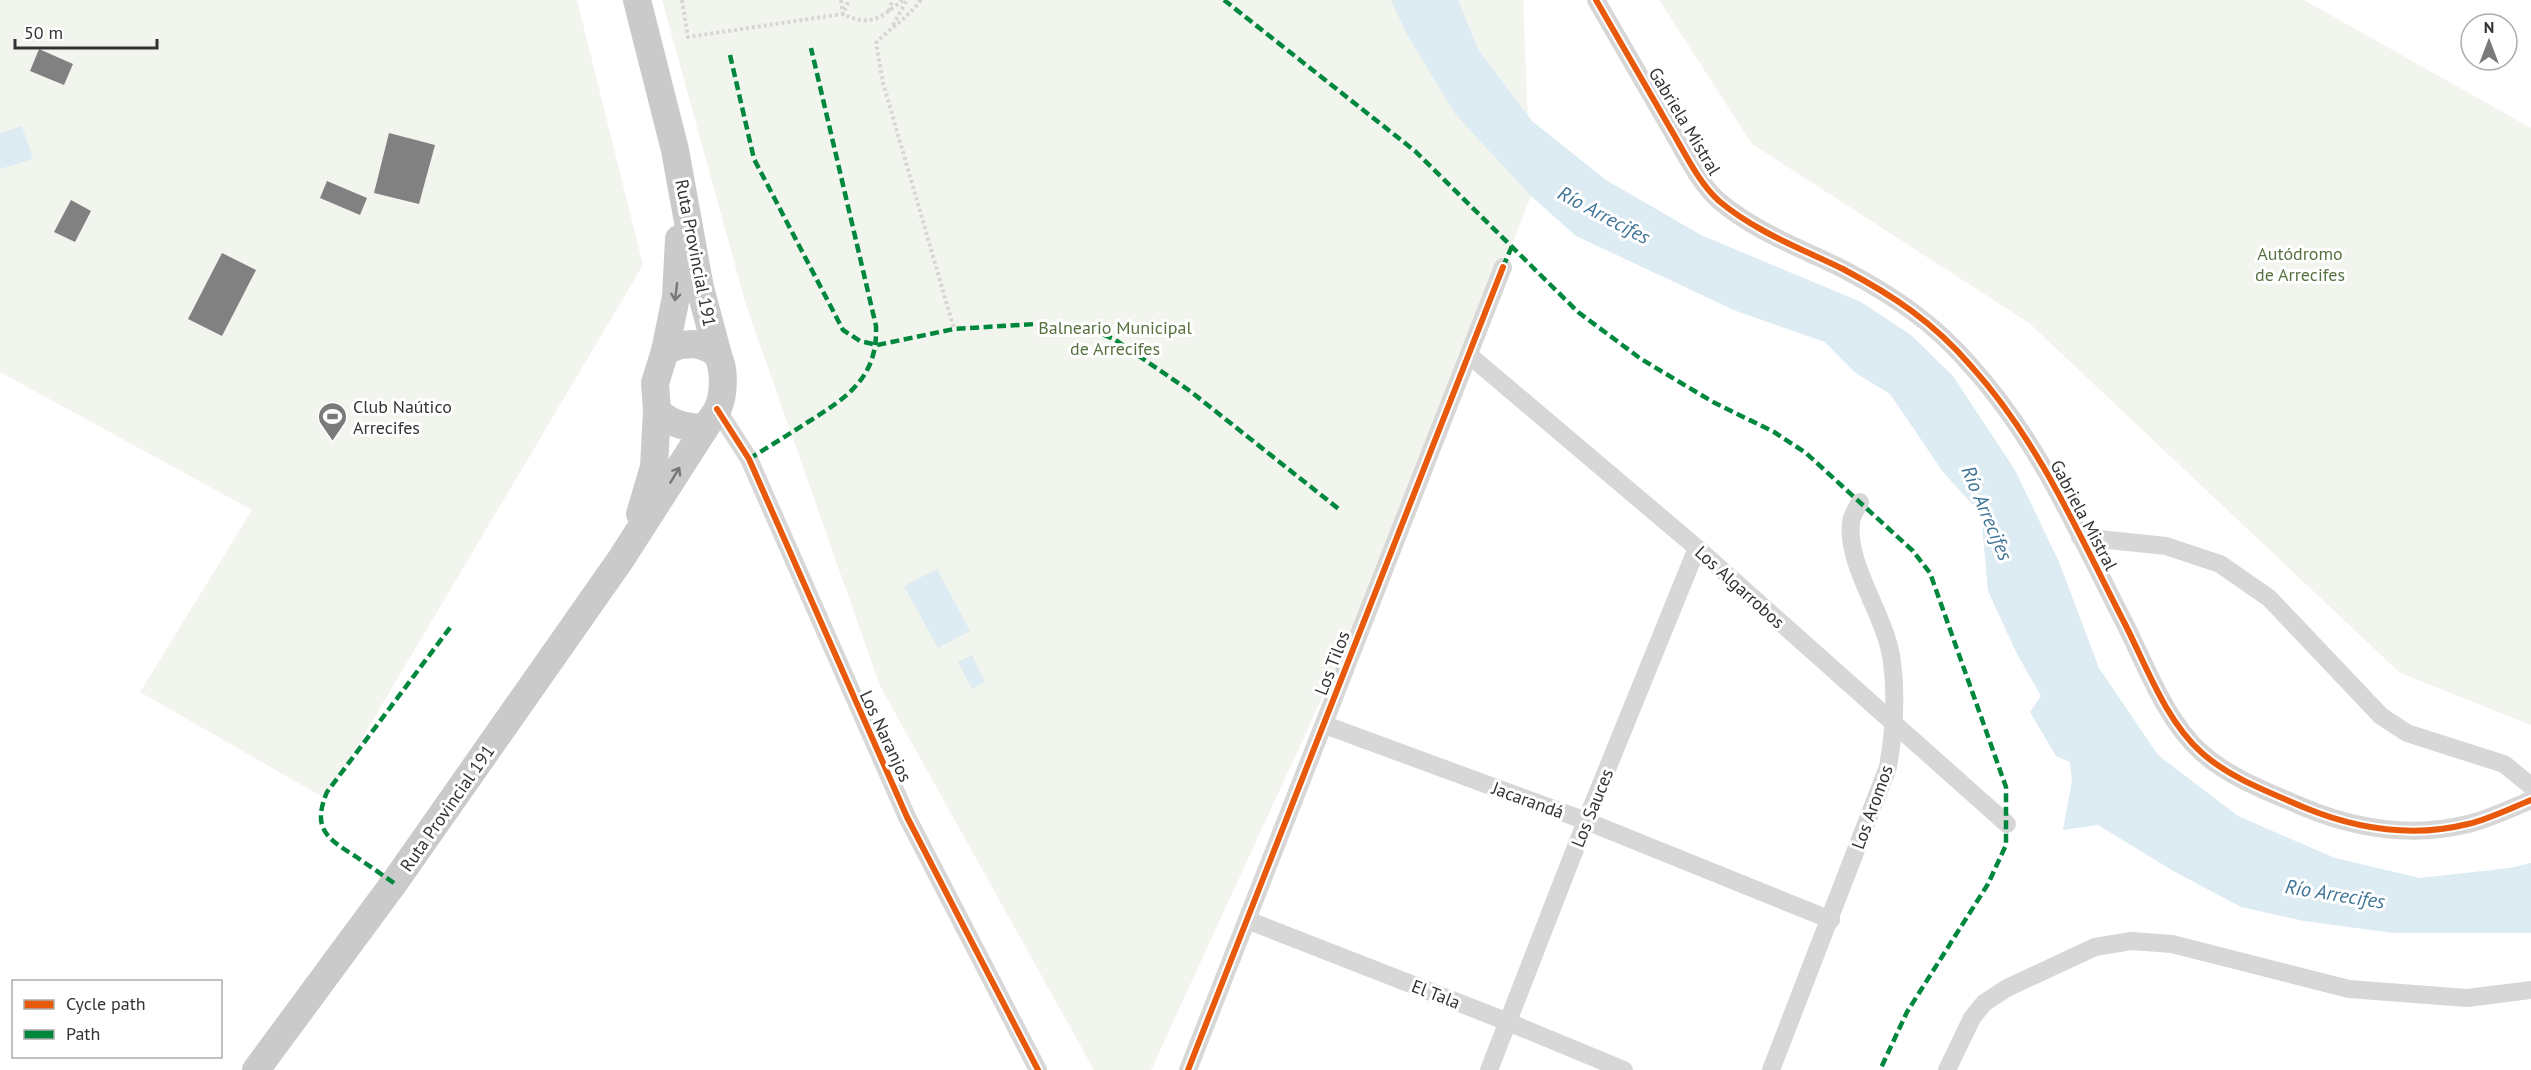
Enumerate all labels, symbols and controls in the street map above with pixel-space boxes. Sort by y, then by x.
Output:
scale bar [15,12,158,50]
north arrow [2459,12,2519,72]
text: N [2484,17,2494,37]
text: 50 m [24,21,63,44]
street label: Gabriela Mistral [1644,63,1727,180]
street label: Ruta Provincial 191 [670,177,722,329]
water label: Río Arrecifes [1553,180,1655,250]
park label: Autódromo de Arrecifes [2255,242,2345,286]
one-way arrow [671,282,682,302]
park label: Balneario Municipal de Arrecifes [1038,316,1192,360]
place label: Club Naútico Arrecifes [353,395,452,439]
sports icon: Club Naútico Arrecifes [316,400,348,442]
street label: Gabriela Mistral [2045,456,2123,575]
water label: Río Arrecifes [1955,462,2019,564]
one-way arrow [669,467,681,484]
street label: Los Algarrobos [1690,541,1790,633]
street label: Los Tilos [1309,628,1355,698]
street label: Los Naranjos [855,687,917,785]
street label: Ruta Provincial 191 [395,740,499,876]
street label: Los Aromos [1846,762,1898,852]
street label: Los Sauces [1566,765,1618,851]
street label: Jacarandá [1488,776,1567,824]
water label: Río Arrecifes [2283,873,2387,915]
street label: El Tala [1408,974,1464,1014]
legend [12,980,222,1058]
text: Cycle path [66,992,146,1015]
text: Path [66,1022,100,1045]

